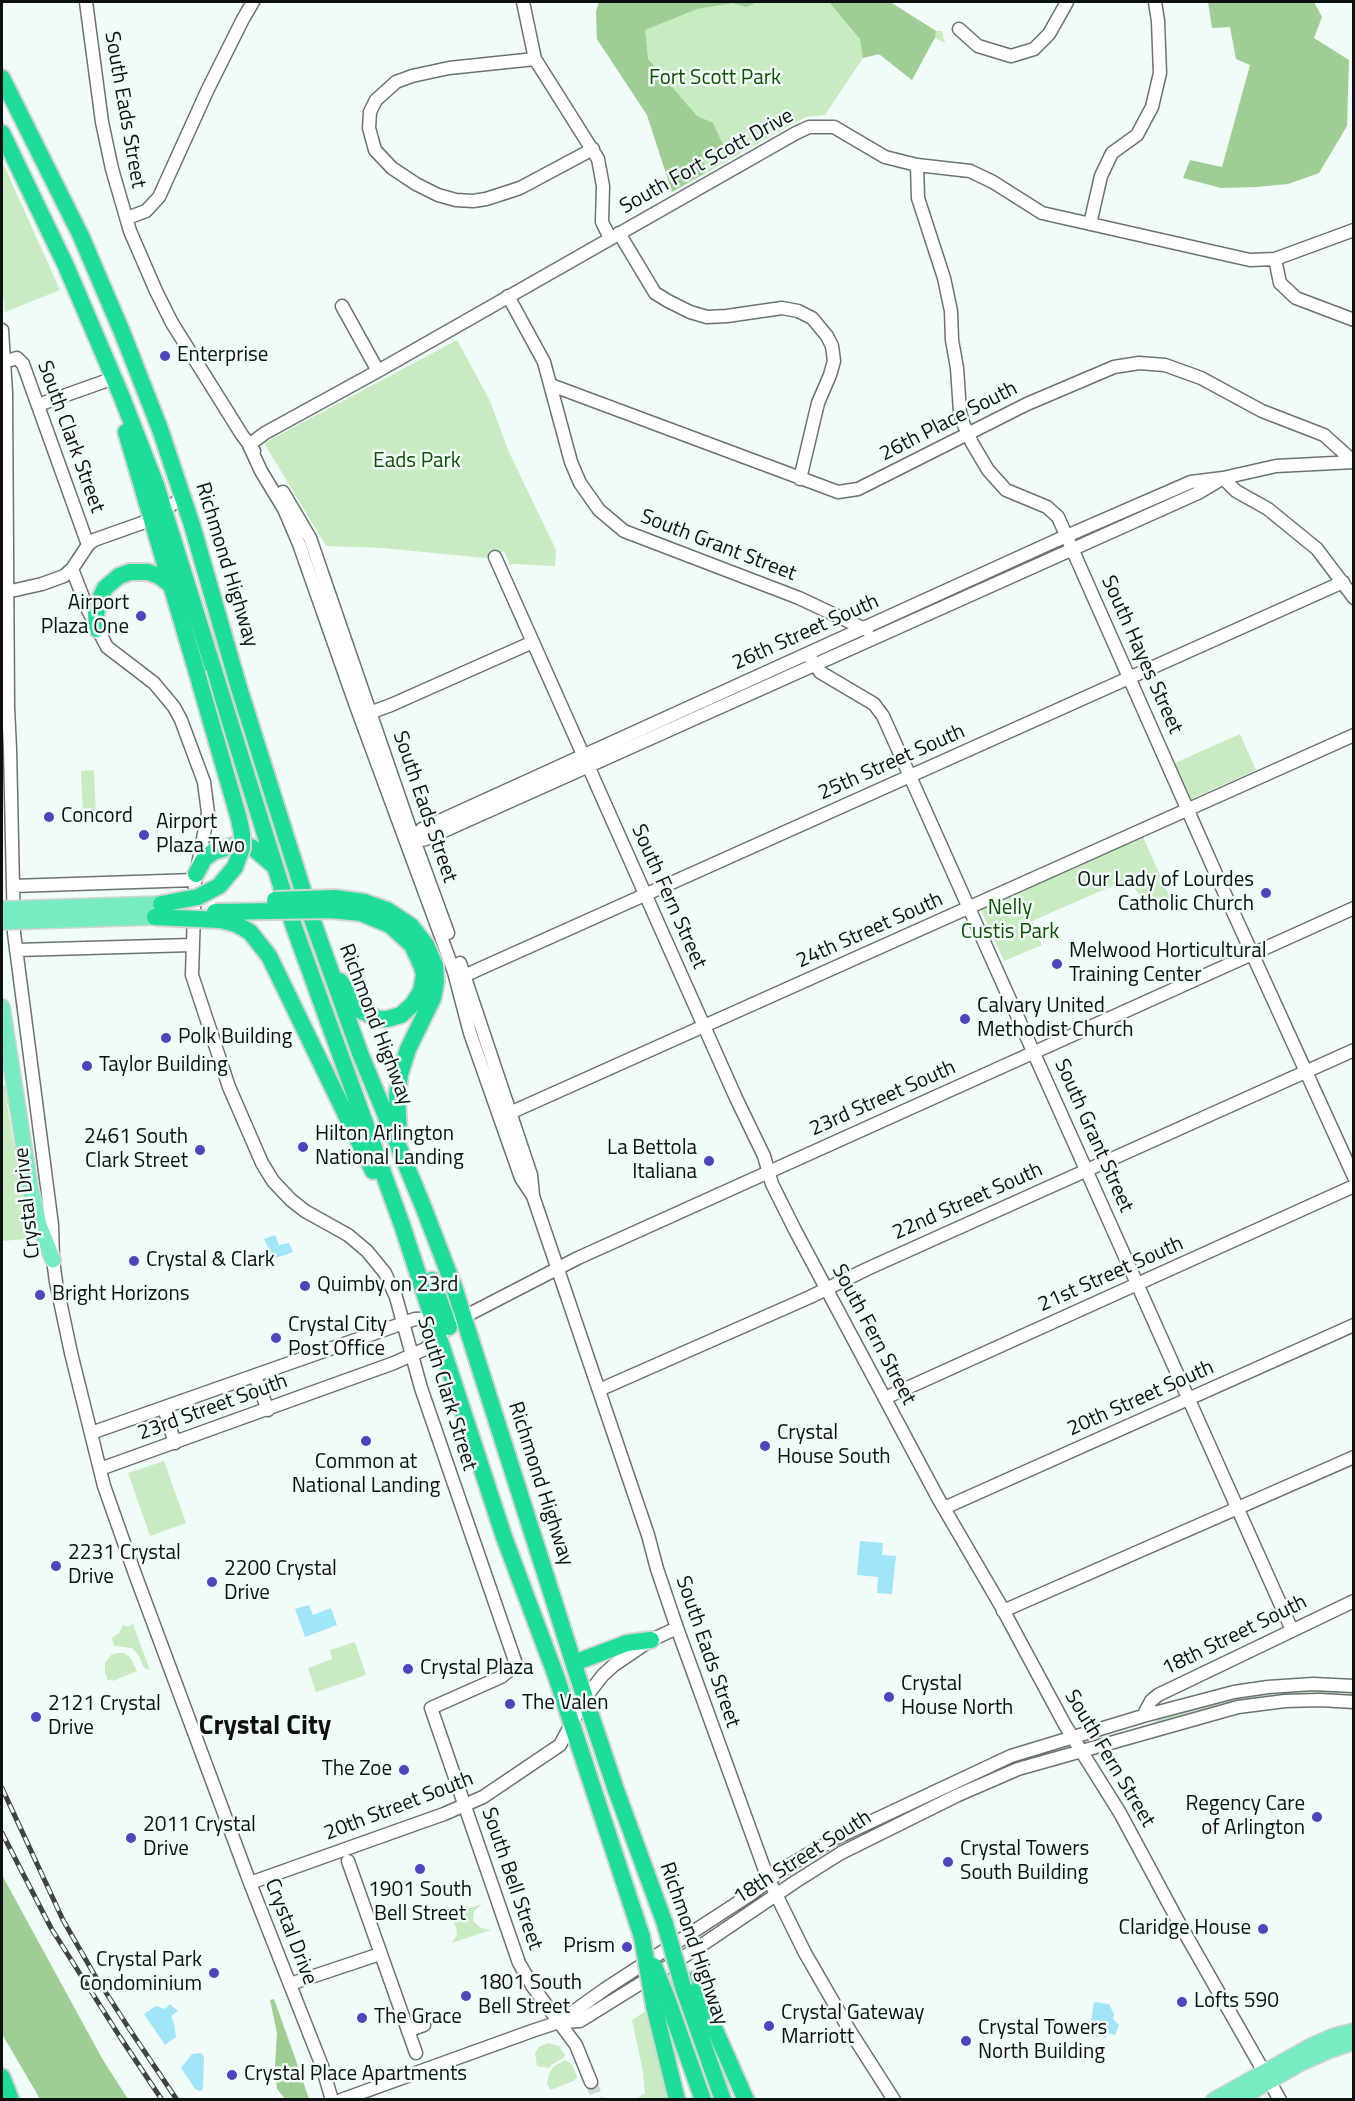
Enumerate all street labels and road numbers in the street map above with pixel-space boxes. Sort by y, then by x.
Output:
street label: South Eads Street [98,30,150,190]
street label: South Fort Scott Drive [616,104,798,220]
street label: South Clark Street [31,358,109,516]
street label: 26th Place South [876,376,1022,468]
street label: Richmond Highway [189,480,263,650]
street label: South Grant Street [636,505,800,587]
street label: South Hayes Street [1095,572,1187,738]
street label: 26th Street South [729,589,883,677]
street label: 25th Street South [815,719,969,807]
street label: South Eads Street [386,728,462,886]
street label: South Fern Street [625,821,711,973]
street label: 24th Street South [793,887,947,975]
street label: Richmond Highway [333,941,417,1109]
street label: 23rd Street South [806,1056,960,1142]
street label: South Grant Street [1048,1056,1138,1216]
street label: Crystal Drive [10,1146,46,1260]
street label: 22nd Street South [889,1158,1047,1246]
street label: 21st Street South [1034,1232,1188,1318]
street label: South Fern Street [825,1260,921,1410]
street label: South Clark Street [411,1314,481,1474]
street label: 20th Street South [1064,1355,1218,1443]
street label: 23rd Street South [135,1369,291,1447]
street label: Richmond Highway [502,1399,578,1569]
street label: South Eads Street [669,1573,745,1731]
street label: 18th Street South [1159,1590,1311,1682]
street label: South Fern Street [1058,1686,1160,1832]
street label: 20th Street South [321,1767,477,1847]
street label: South Bell Street [475,1805,547,1953]
street label: 18th Street South [729,1806,877,1910]
street label: Richmond Highway [653,1859,733,2029]
street label: Crystal Drive [258,1875,322,1989]

